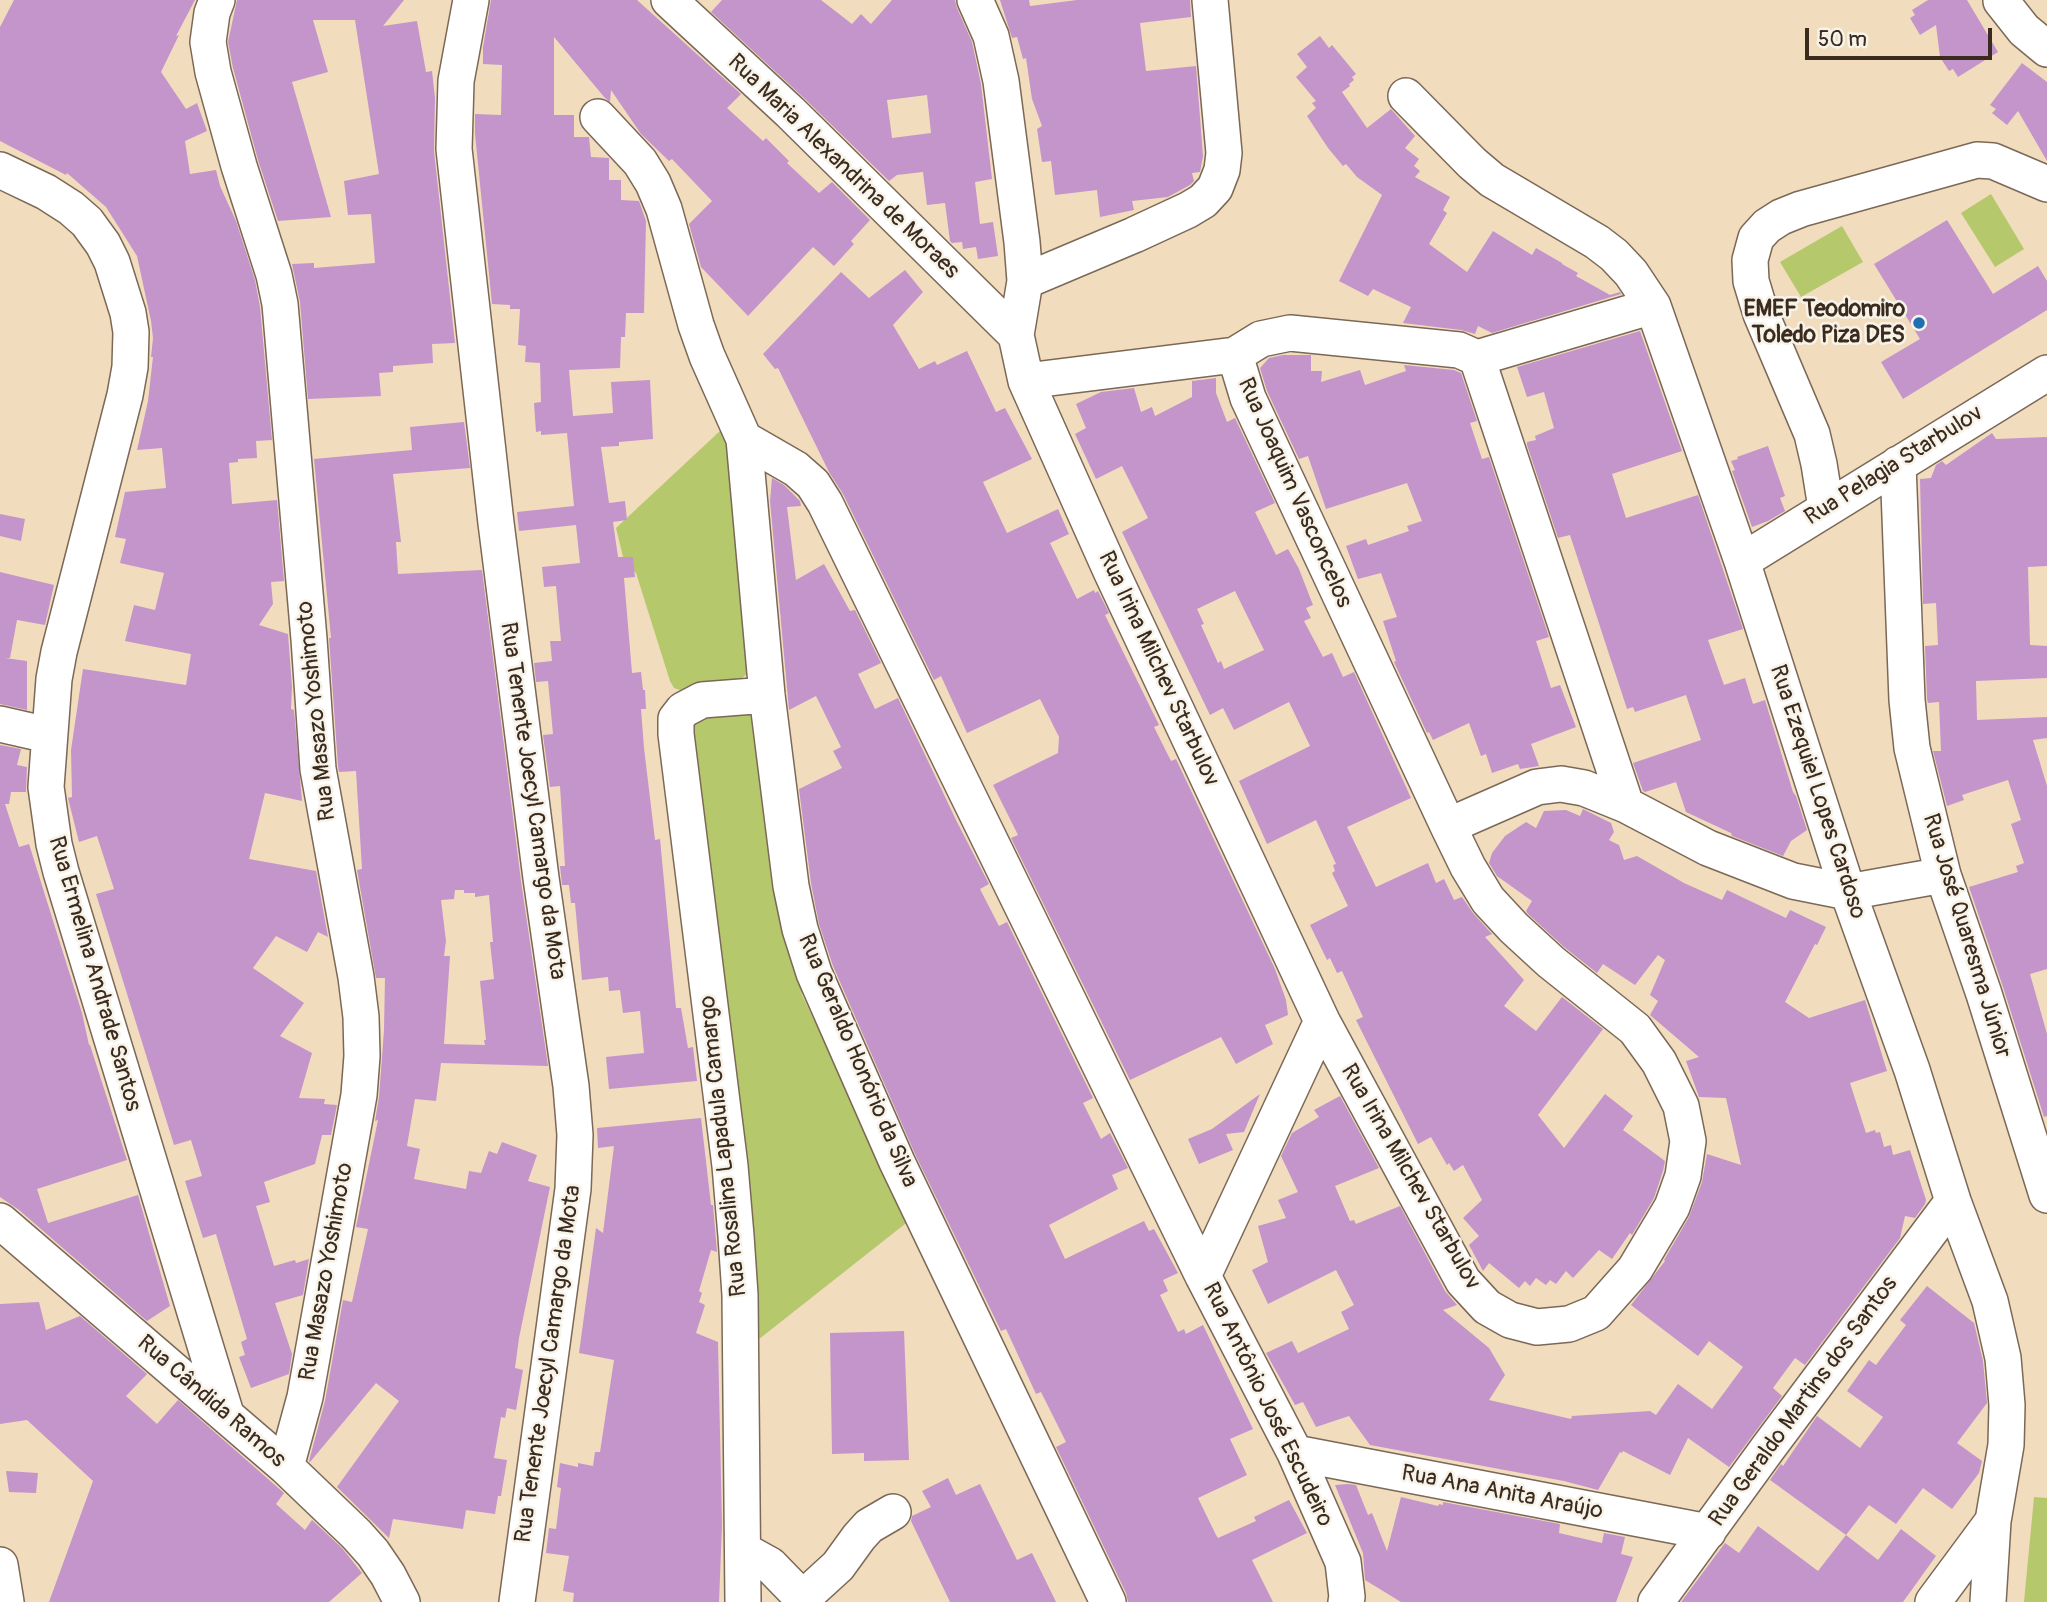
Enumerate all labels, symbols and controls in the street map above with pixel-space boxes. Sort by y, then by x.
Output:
scale bar [1809,14,1996,58]
text: 50 m [1818,26,1867,53]
street label: Rua Maria Alexandrina de Moraes [721,49,965,285]
place label: EMEF Teodomiro Toledo Piza DES [1743,296,1905,350]
marker: EMEF Teodomiro Toledo Piza DES [1911,315,1927,331]
street label: Rua Joaquim Vasconcelos [1231,374,1357,612]
street label: Rua Pelagia Starbulov [1800,400,1988,532]
street label: Rua Irina Milchev Starbulov [1091,547,1225,791]
street label: Rua Masazo Yoshimoto [292,600,342,822]
street label: Rua Tenente Joecyl Camargo da Mota [493,620,571,982]
street label: Rua Ezequiel Lopes Cardoso [1763,661,1871,923]
street label: Rua José Quaresma Júnior [1916,811,2016,1061]
street label: Rua Ermelina Andrade Santos [42,833,146,1115]
street label: Rua Geraldo Honório da Silva [791,930,923,1192]
street label: Rua Rosalina Lapadula Camargo [694,994,754,1298]
street label: Rua Irina Milchev Starbulov [1334,1059,1486,1295]
street label: Rua Masazo Yoshimoto [294,1161,360,1383]
street label: Rua Tenente Joecyl Camargo da Mota [510,1183,588,1545]
street label: Rua Geraldo Martins dos Santos [1704,1271,1904,1533]
street label: Rua Antônio José Escudeiro [1196,1279,1338,1531]
street label: Rua Cândida Ramos [131,1330,291,1474]
street label: Rua Ana Anita Araújo [1399,1460,1605,1526]

